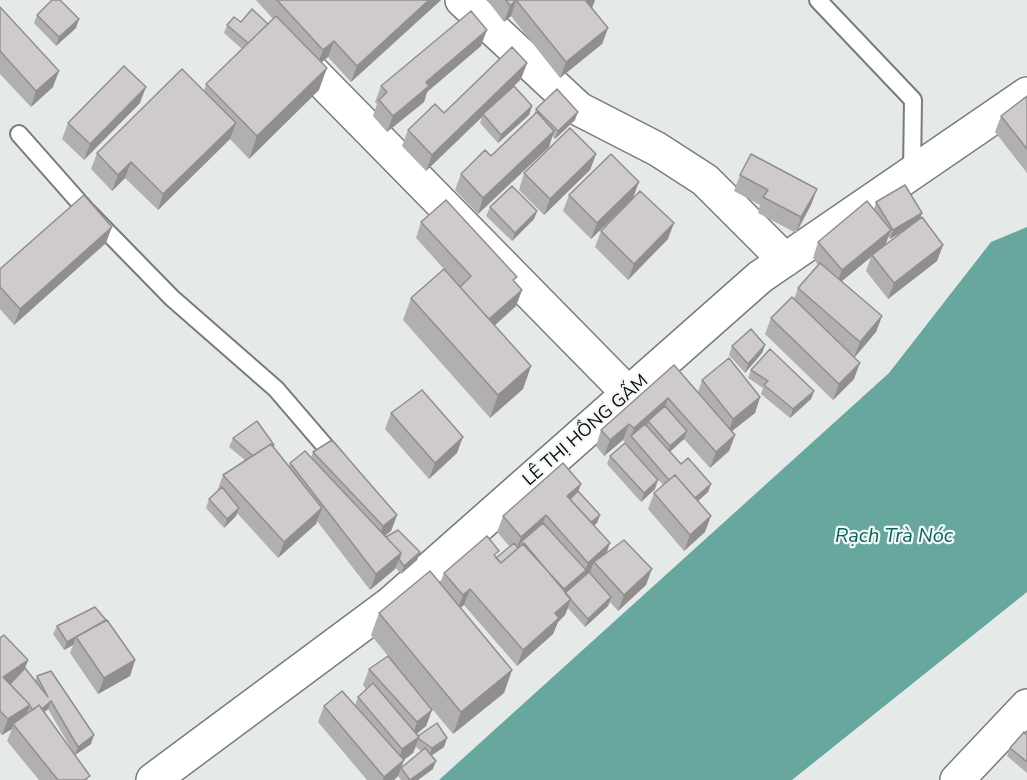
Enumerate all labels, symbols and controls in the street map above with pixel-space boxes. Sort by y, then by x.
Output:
street label: LÊ THỊ HỒNG GẤM [519,371,653,491]
water label: Rạch Trà Nóc [835,525,953,549]

